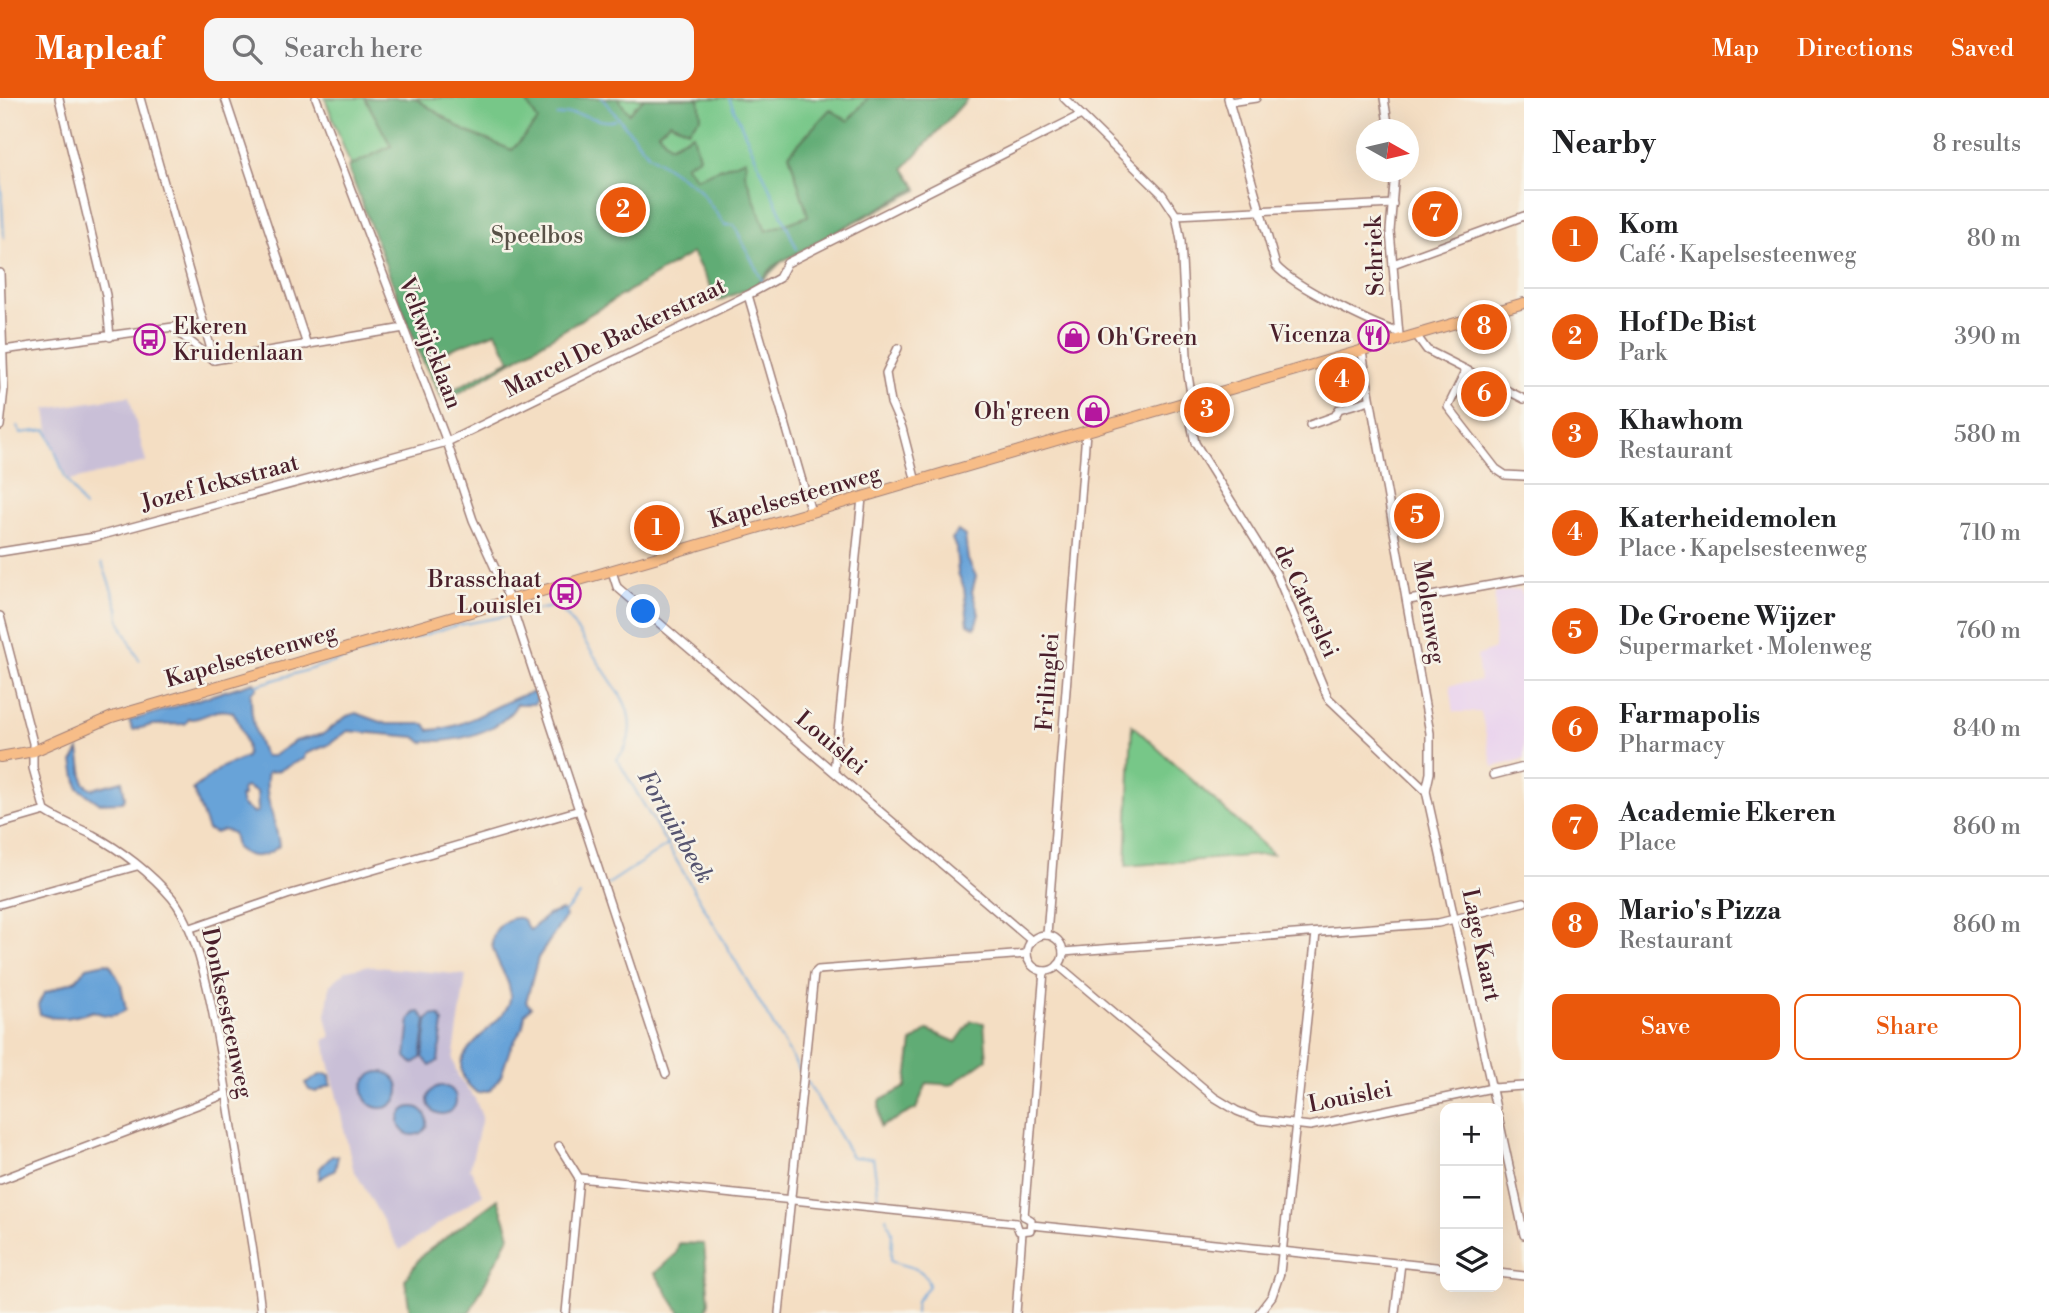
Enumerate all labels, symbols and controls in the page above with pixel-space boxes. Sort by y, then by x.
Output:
search box [204,18,694,81]
text: Mapleaf [35,29,162,70]
icon: search [228,30,266,68]
text: Search here [284,33,423,65]
text: Map [1712,34,1759,64]
text: Directions [1797,34,1913,64]
text: Saved [1951,34,2014,64]
north arrow [1356,119,1419,182]
text: Nearby [1552,125,1656,163]
text: 8 results [1933,130,2021,158]
pin: 2 [600,184,646,236]
pin: 7 [1412,188,1458,240]
text: Kom [1619,209,1679,241]
street label: Schriek [1360,215,1390,296]
park label: Speelbos [491,222,583,250]
text: 1 [1569,225,1581,253]
text: 80 m [1967,225,2021,253]
text: Café · Kapelsesteenweg [1619,241,1856,269]
street label: Veltwijcklaan [392,272,468,413]
street label: Marcel De Backerstraat [500,272,730,404]
pin: 8 [1461,301,1507,353]
text: Hof De Bist [1619,307,1756,339]
place label: Ekeren Kruidenlaan [173,313,304,367]
restaurant icon: Vicenza [1357,318,1391,352]
shop icon: Oh'Green [1057,321,1091,355]
place label: Vicenza [1268,321,1351,349]
bus stop icon: Ekeren Kruidenlaan [133,323,167,357]
text: 2 [1568,323,1582,351]
text: 390 m [1954,323,2021,351]
place label: Oh'Green [1097,324,1198,352]
text: Park [1619,339,1667,367]
pin: 4 [1319,354,1365,406]
pin: 6 [1461,368,1507,420]
pin: 3 [1184,384,1230,436]
shop icon: Oh'green [1076,395,1110,429]
place label: Oh'green [974,398,1070,426]
text: Khawhom [1619,405,1743,437]
text: 3 [1568,421,1582,449]
text: 580 m [1954,421,2021,449]
text: Restaurant [1619,437,1733,465]
street label: Jozef Ickxstraat [137,448,302,518]
street label: Kapelsesteenweg [706,459,884,535]
pin: 5 [1394,490,1440,542]
pin: 1 [634,502,680,554]
text: Katerheidemolen [1619,503,1837,535]
text: 4 [1567,519,1583,547]
text: 710 m [1959,519,2021,547]
text: Place · Kapelsesteenweg [1619,535,1867,563]
street label: de Caterslei [1267,540,1345,662]
street label: Molenweg [1407,558,1451,666]
place label: Brasschaat Louislei [427,566,542,620]
bus stop icon: Brasschaat Louislei [548,576,582,610]
your location [626,594,660,628]
text: De Groene Wijzer [1619,601,1836,633]
text: 5 [1568,617,1582,645]
text: 760 m [1956,617,2021,645]
street label: Kapelsesteenweg [162,618,340,694]
street label: Frilinglei [1031,632,1065,732]
text: Supermarket · Molenweg [1619,633,1872,661]
text: Farmapolis [1619,699,1760,731]
street label: Louislei [789,705,873,781]
text: 6 [1568,715,1582,743]
text: 840 m [1953,715,2021,743]
text: Pharmacy [1619,731,1725,759]
water label: Fortuinbeek [630,765,720,889]
text: Academie Ekeren [1619,797,1836,829]
text: 7 [1568,813,1582,841]
text: 860 m [1953,813,2021,841]
text: Place [1619,829,1676,857]
street label: Lage Kaart [1455,886,1507,1004]
text: Mario's Pizza [1619,895,1781,927]
text: 8 [1568,911,1582,939]
text: 860 m [1953,911,2021,939]
street label: Donksesteenweg [195,925,259,1101]
text: Restaurant [1619,927,1733,955]
button: Save [1552,994,1780,1060]
button: Share [1794,994,2021,1060]
street label: Louislei [1306,1075,1394,1119]
map controls [1440,1103,1503,1292]
button: + [1440,1103,1503,1166]
button: − [1440,1166,1503,1229]
button: layers [1440,1229,1503,1292]

